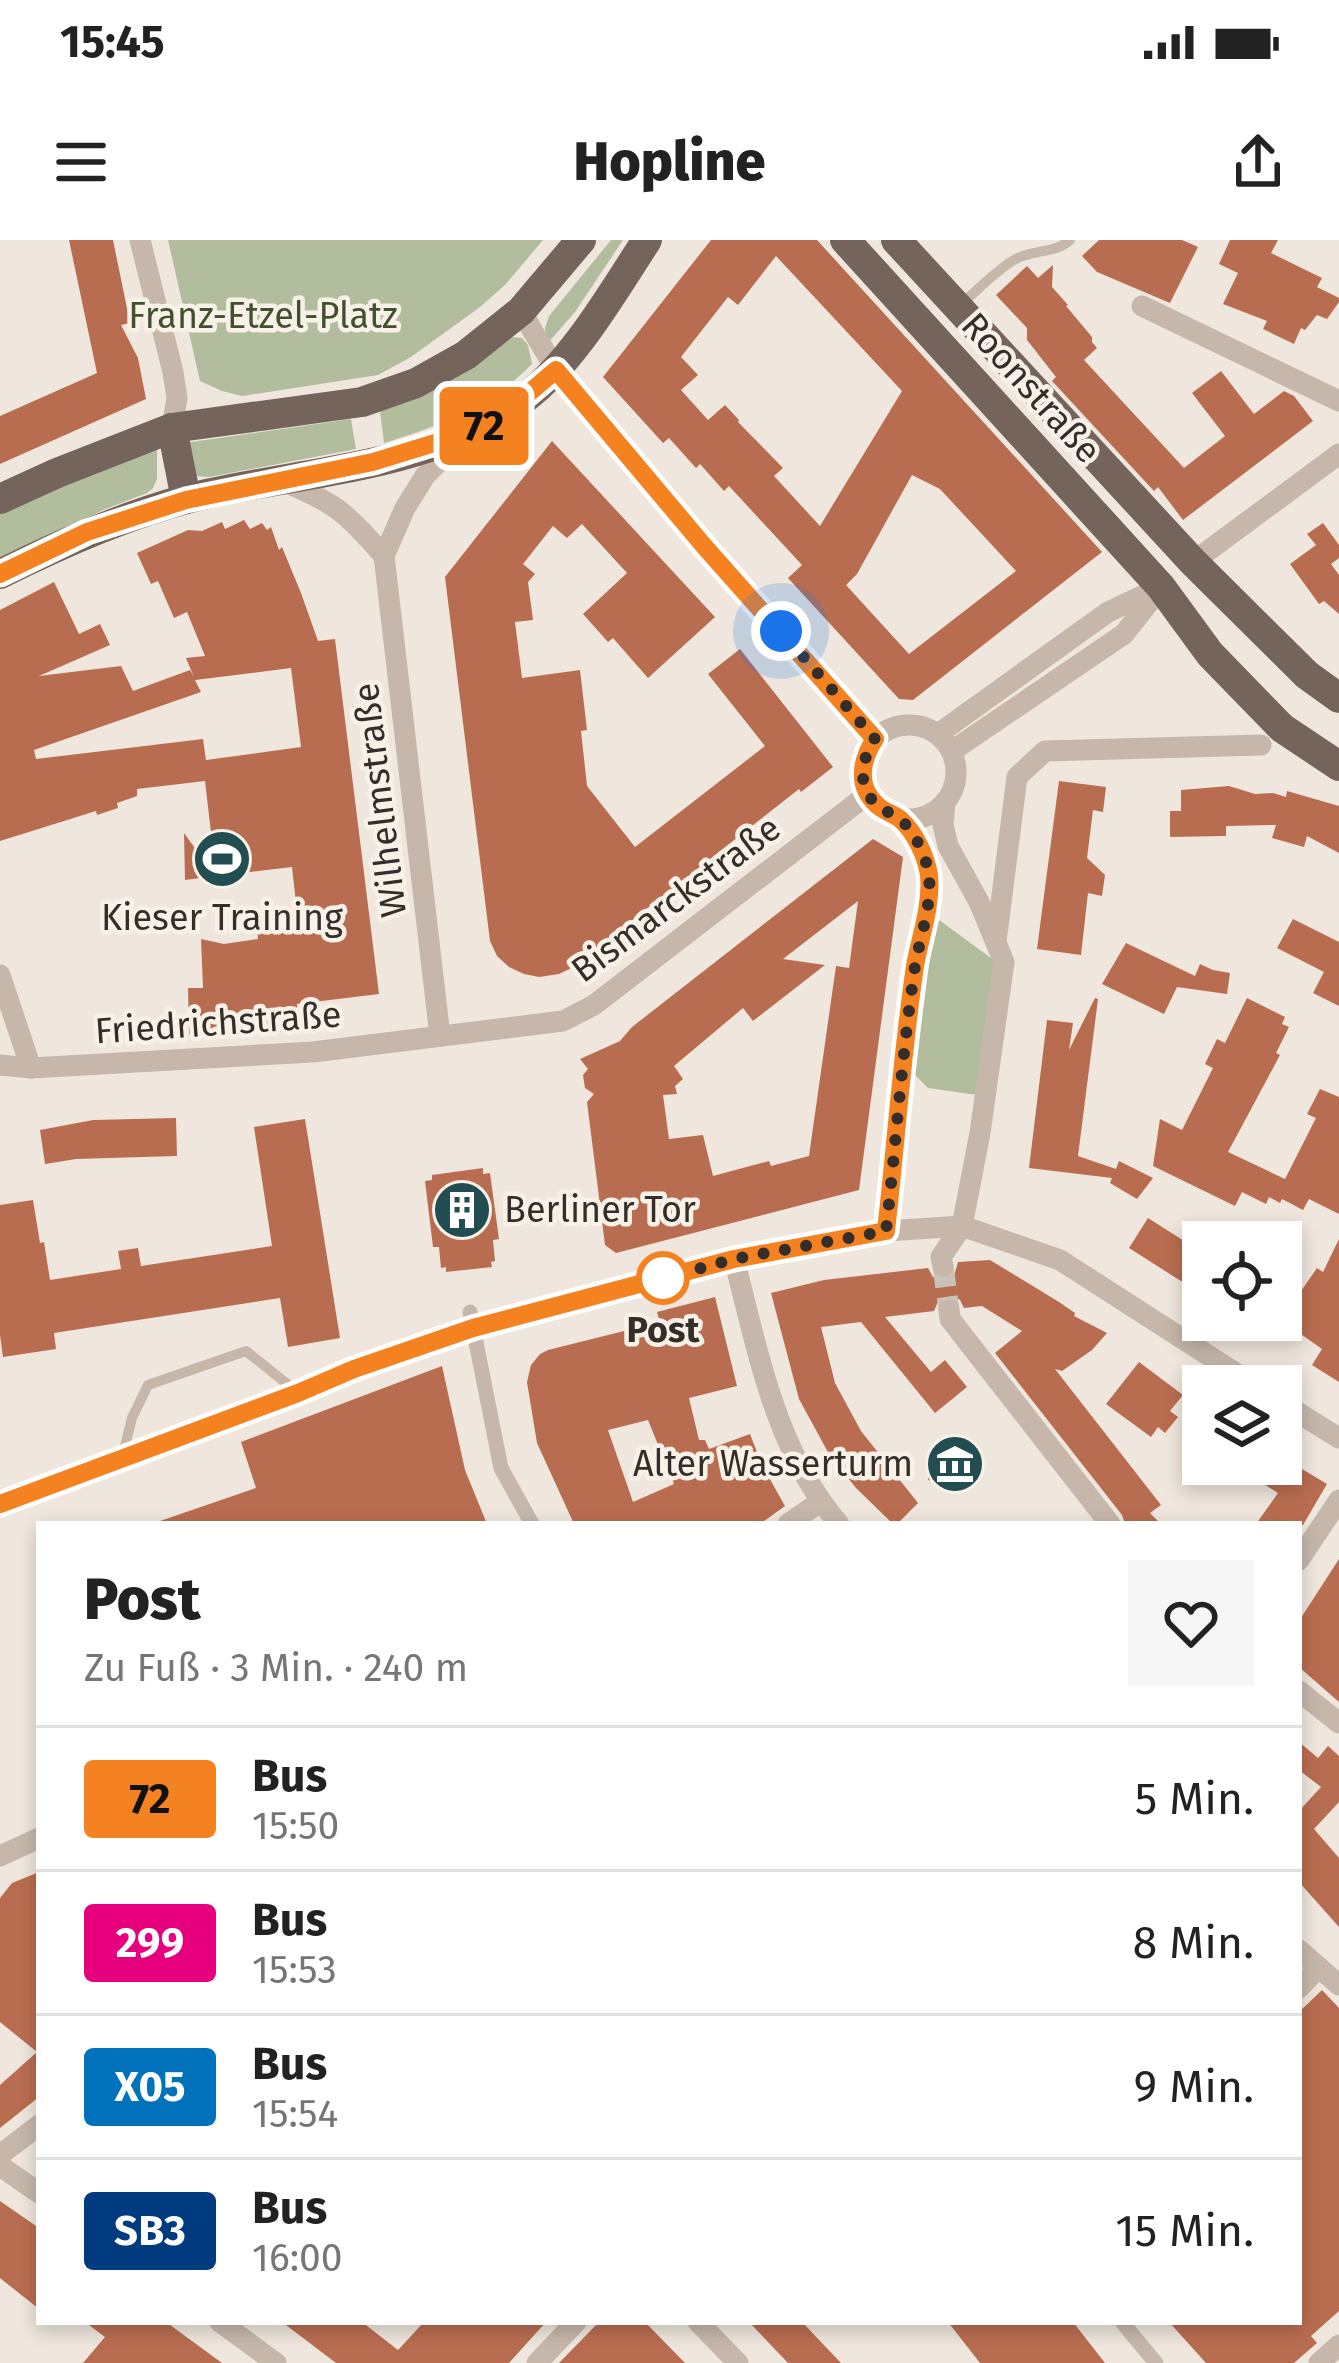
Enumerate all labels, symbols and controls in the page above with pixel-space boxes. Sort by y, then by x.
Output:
text: 15:45 [60,15,165,69]
icon: menu [48,129,114,195]
icon: share [1225,129,1291,195]
text: Hopline [574,130,765,194]
park label: Franz-Etzel-Platz [128,294,398,338]
street label: Roonstraße [952,304,1110,472]
line badge: 72 [430,387,538,465]
text: 72 [464,401,505,451]
your location [751,601,811,661]
street label: Wilhelmstraße [344,680,416,920]
street label: Bismarckstraße [563,806,789,992]
sports icon: Kieser Training [191,828,253,890]
place label: Kieser Training [101,896,343,940]
street label: Friedrichstraße [93,992,343,1054]
building icon: Berliner Tor [431,1179,493,1241]
place label: Berliner Tor [504,1188,696,1232]
map controls [1182,1221,1302,1485]
button: locate [1182,1221,1302,1341]
marker: Post [638,1253,688,1303]
place label: Post [627,1308,701,1352]
button: layers [1182,1365,1302,1485]
museum icon: Alter Wasserturm [924,1433,986,1495]
place label: Alter Wasserturm [633,1442,913,1486]
button: heart [1128,1560,1254,1686]
text: Post [84,1566,200,1634]
text: Zu Fuß · 3 Min. · 240 m [84,1645,468,1691]
text: Bus [252,1749,327,1803]
text: 5 Min. [1135,1772,1254,1826]
text: 72 [130,1774,171,1824]
text: 15:50 [252,1803,339,1849]
text: Bus [252,1893,327,1947]
text: 8 Min. [1132,1916,1254,1970]
text: 299 [116,1918,184,1968]
text: 15:53 [252,1947,337,1993]
text: Bus [252,2037,327,2091]
text: 9 Min. [1134,2060,1254,2114]
text: X05 [114,2062,186,2112]
text: 15:54 [252,2091,338,2137]
text: Bus [252,2181,327,2235]
text: 15 Min. [1115,2204,1254,2258]
text: SB3 [114,2206,186,2256]
text: 16:00 [252,2235,343,2281]

